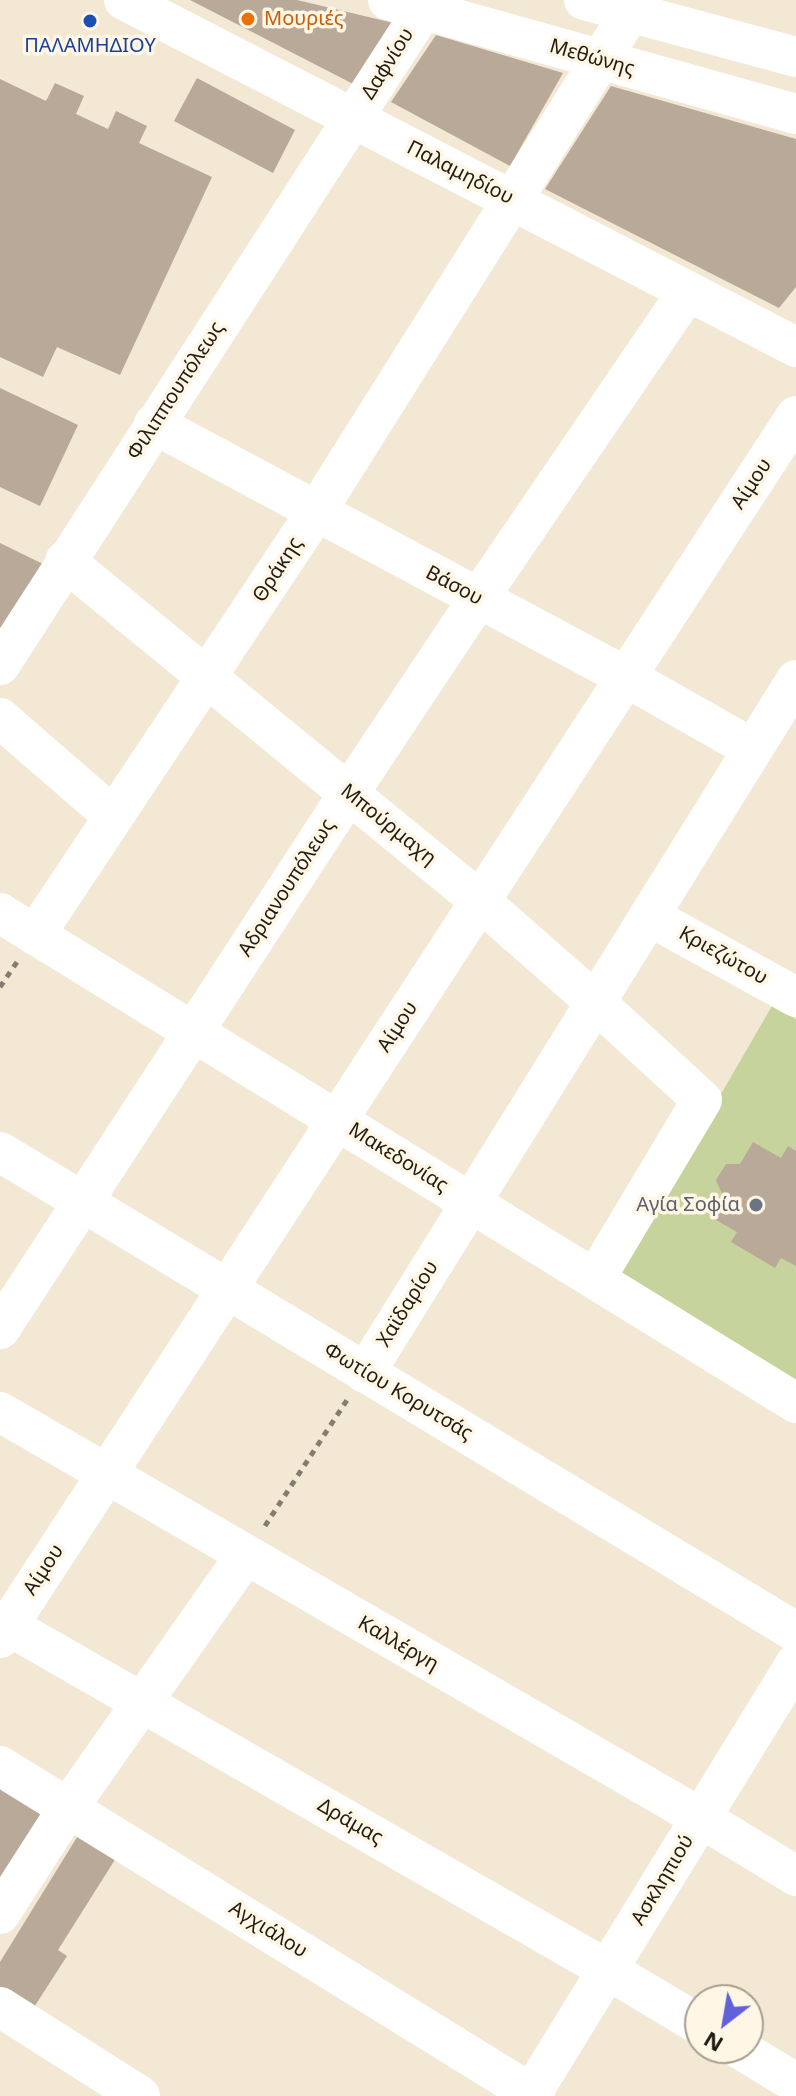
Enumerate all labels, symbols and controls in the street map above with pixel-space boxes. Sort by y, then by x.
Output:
place label: Μουριές [264,7,343,31]
marker: Μουριές [239,10,257,28]
marker: ΠΑΛΑΜΗΔΙΟΥ [81,12,99,30]
street label: Δαφνίου [357,24,419,104]
place label: ΠΑΛΑΜΗΔΙΟΥ [24,34,156,58]
street label: Μεθώνης [547,34,637,82]
street label: Παλαμηδίου [403,136,517,210]
street label: Φιλιππουπόλεως [122,317,230,465]
street label: Αίμου [727,454,777,514]
street label: Θράκης [248,533,308,607]
street label: Βάσου [421,561,487,611]
street label: Μπούρμαχη [335,779,441,871]
street label: Αδριανουπόλεως [234,815,340,961]
street label: Κριεζώτου [674,922,772,990]
street label: Αίμου [373,997,423,1057]
street label: Μακεδονίας [344,1118,452,1198]
place label: Αγία Σοφία [636,1193,740,1217]
marker: Αγία Σοφία [747,1196,765,1214]
street label: Χαϊδαρίου [372,1257,444,1351]
street label: Φωτίου Κορυτσάς [319,1338,477,1446]
street label: Αίμου [19,1540,69,1600]
street label: Καλλέργη [353,1611,443,1677]
street label: Δράμας [313,1794,387,1850]
street label: Ασκληπιού [627,1830,699,1930]
street label: Αγχιάλου [224,1897,312,1963]
north arrow [684,1984,764,2064]
text: N [697,2025,728,2060]

